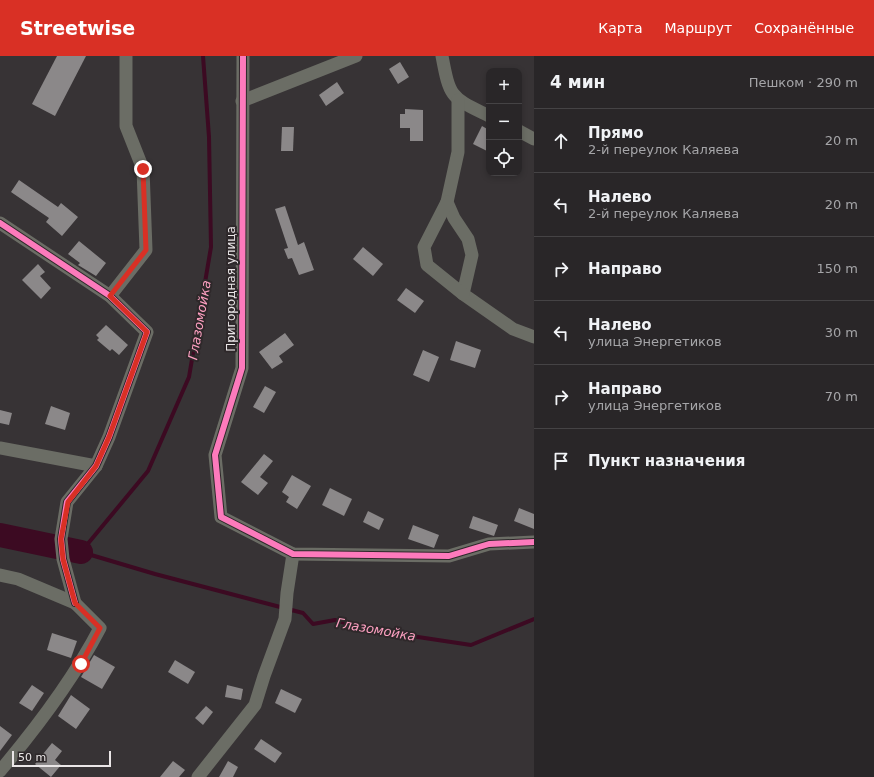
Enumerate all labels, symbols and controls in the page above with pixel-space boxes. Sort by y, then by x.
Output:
text: Streetwise [20,17,135,39]
text: Карта [598,20,642,36]
text: Маршрут [664,20,732,36]
text: Сохранённые [754,20,854,36]
map controls [486,68,522,176]
button: + [486,68,522,104]
text: 4 мин [550,72,605,92]
text: Пешком · 290 m [749,75,858,90]
button: − [486,104,522,140]
text: Прямо [588,124,644,142]
icon: ahead [550,130,572,152]
text: 20 m [825,133,858,148]
button: locate [486,140,522,176]
text: 2-й переулок Каляева [588,142,739,157]
route end [134,160,152,178]
text: Налево [588,188,652,206]
icon: left [550,194,572,216]
text: 20 m [825,197,858,212]
text: 2-й переулок Каляева [588,206,739,221]
street label: Пригородная улица [224,226,238,352]
icon: right [550,258,572,280]
text: Направо [588,260,662,278]
text: 150 m [816,261,858,276]
water label: Глазомойка [185,279,214,361]
text: Налево [588,316,652,334]
icon: left [550,322,572,344]
text: 30 m [825,325,858,340]
text: улица Энергетиков [588,334,722,349]
text: Направо [588,380,662,398]
icon: right [550,386,572,408]
text: 70 m [825,389,858,404]
text: улица Энергетиков [588,398,722,413]
icon: arrive [550,450,572,472]
text: Пункт назначения [588,452,745,470]
water label: Глазомойка [335,615,417,644]
route start [72,655,90,673]
scale bar [12,749,111,768]
text: 50 m [18,751,46,764]

